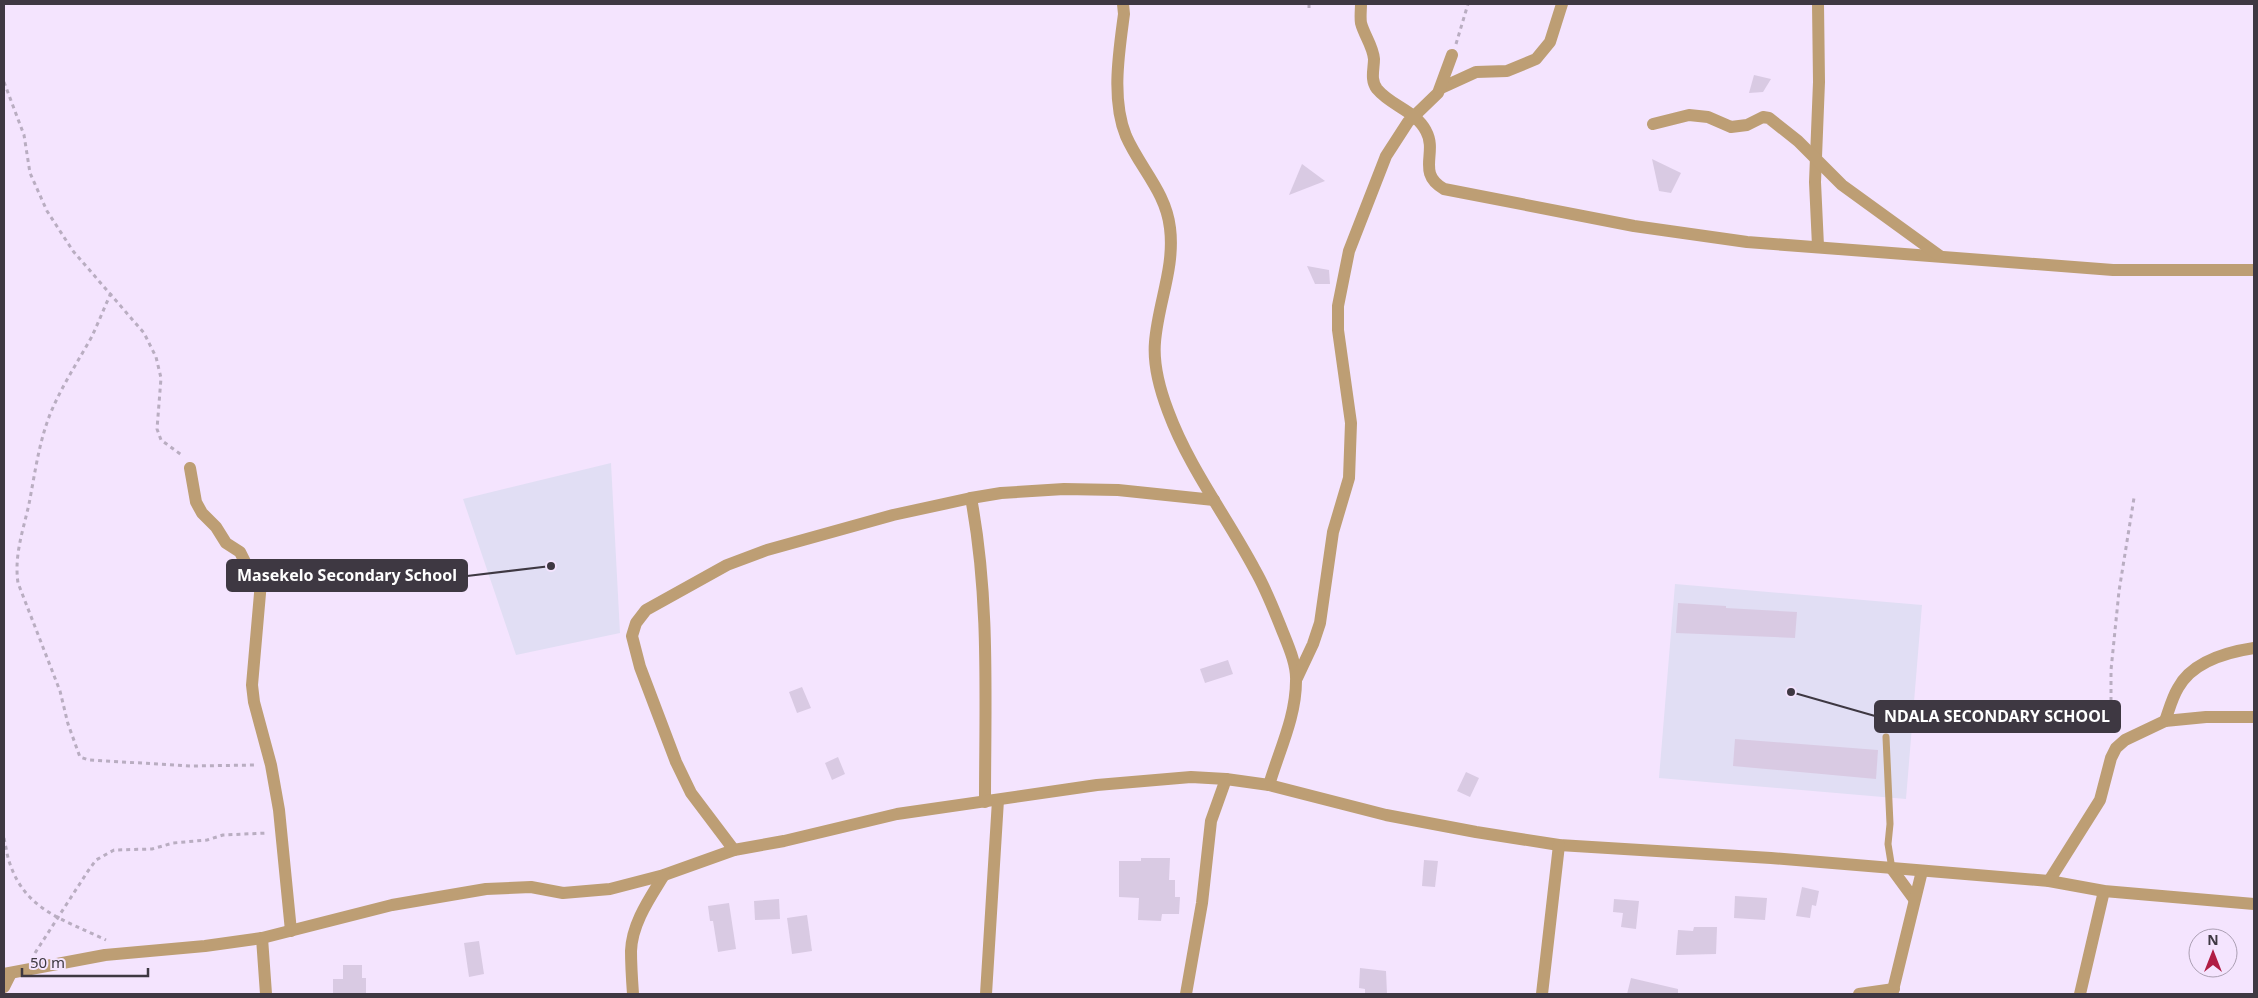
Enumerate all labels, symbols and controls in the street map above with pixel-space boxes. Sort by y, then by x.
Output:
callout: Masekelo Secondary School [227,560,467,591]
text: Masekelo Secondary School [237,564,457,586]
callout: NDALA SECONDARY SCHOOL [1875,701,2120,732]
text: NDALA SECONDARY SCHOOL [1884,705,2110,727]
north arrow [2188,928,2238,978]
text: N [2207,930,2219,949]
scale bar [22,946,149,978]
text: 50 m [30,952,65,972]

